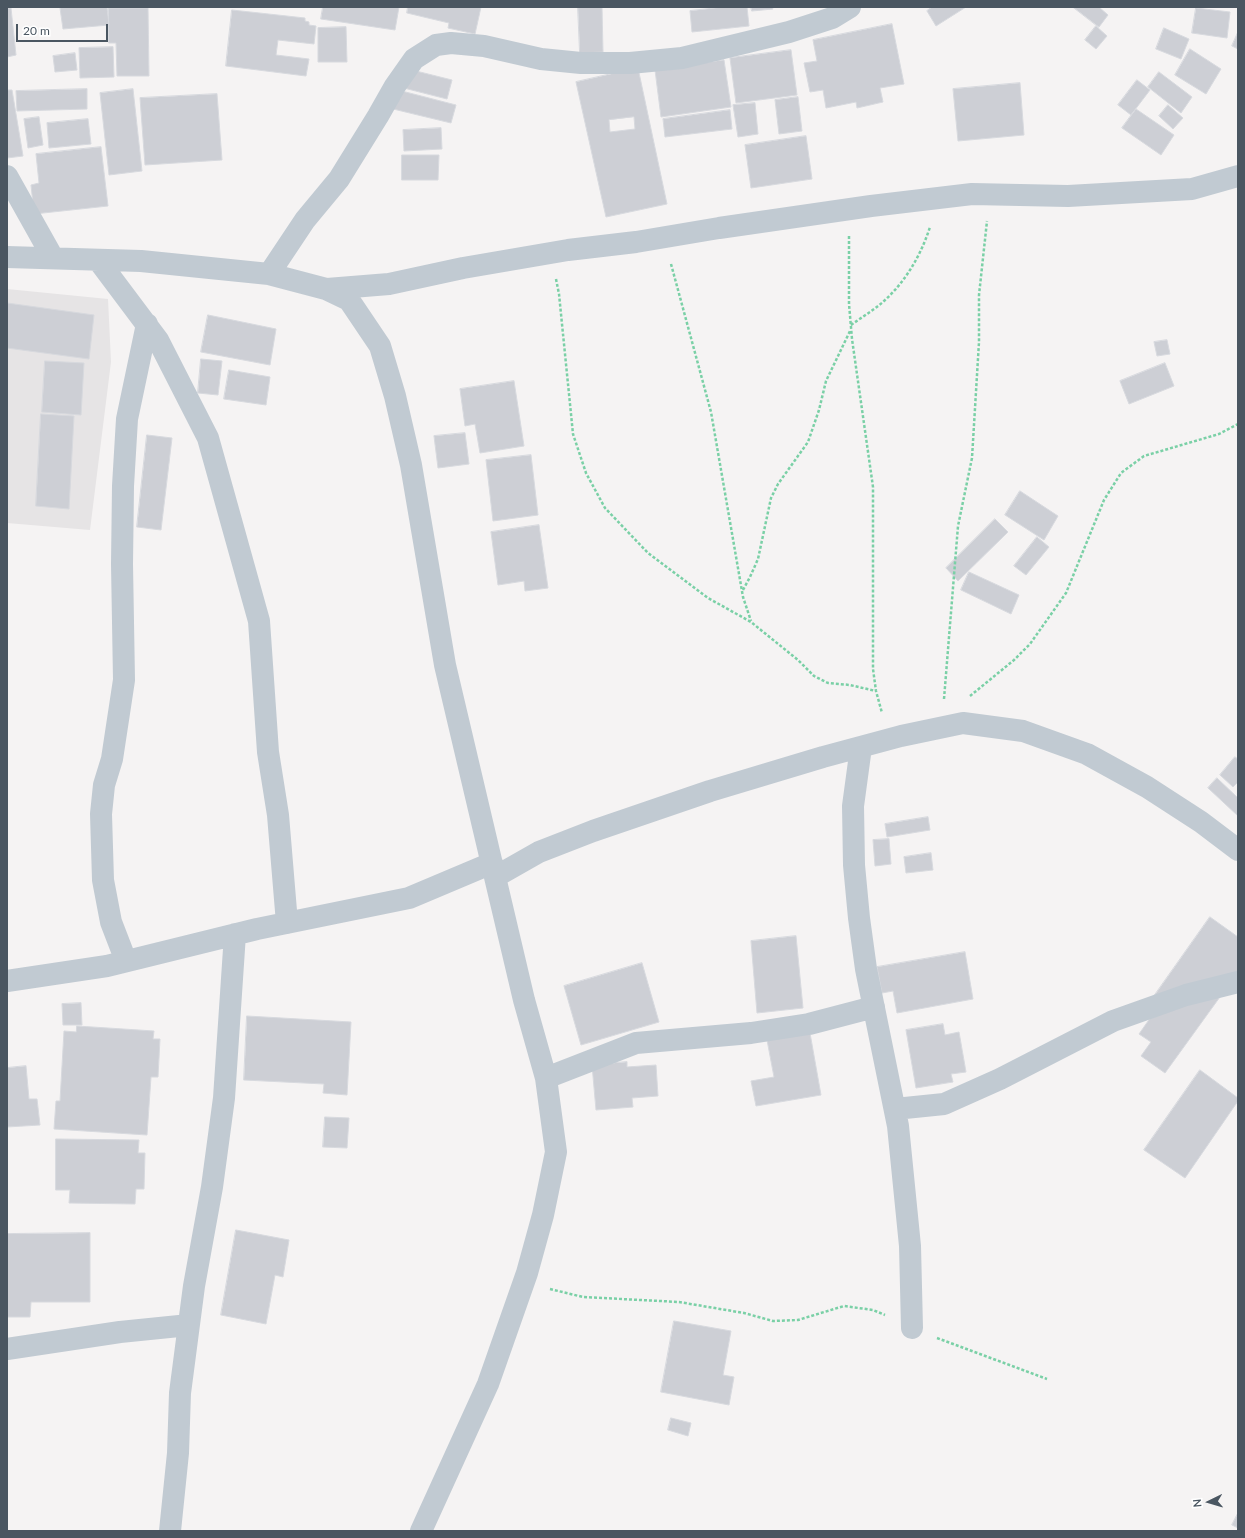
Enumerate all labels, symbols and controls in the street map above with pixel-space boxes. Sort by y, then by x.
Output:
scale bar [18,16,110,42]
text: 20 m [23,23,50,38]
north arrow [1189,1482,1229,1522]
text: N [1190,1498,1203,1508]

